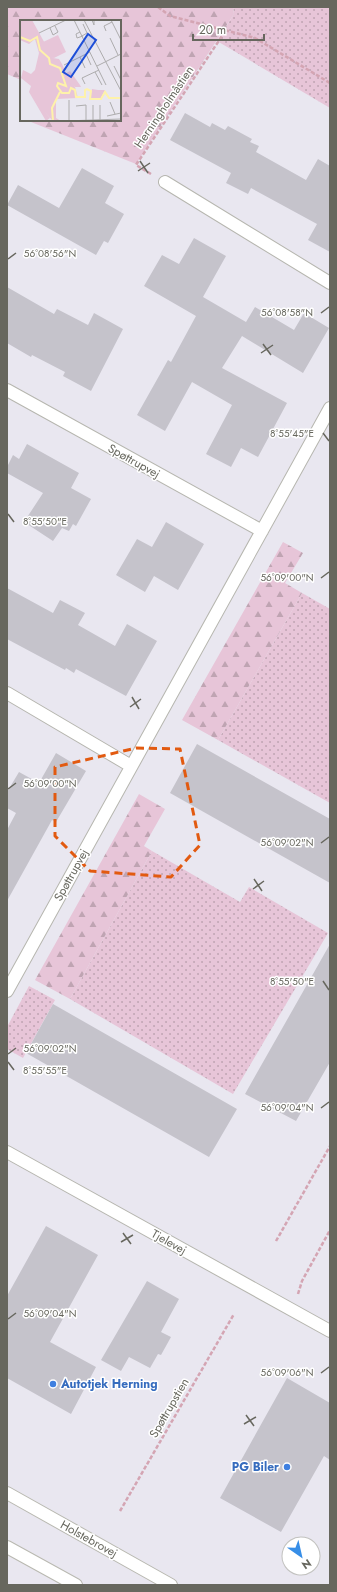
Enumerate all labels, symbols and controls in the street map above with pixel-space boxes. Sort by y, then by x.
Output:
scale bar [193,16,264,42]
inset map [20,20,121,121]
text: 20 m [199,21,226,39]
street label: Herningholmåstien [130,62,198,152]
text: 56°08'56"N [24,246,76,261]
text: 56°08'58"N [261,305,313,320]
text: 8°55'45"E [270,426,314,441]
street label: Spøttrupvej [105,439,163,483]
text: 8°55'50"E [23,514,67,529]
text: 56°09'00"N [260,570,314,585]
text: 56°09'00"N [23,776,77,791]
text: 56°09'02"N [261,835,313,850]
street label: Spøttrupvej [49,846,93,904]
text: 8°55'50"E [270,974,314,989]
text: 56°09'02"N [24,1041,76,1056]
text: 8°55'55"E [23,1063,67,1078]
text: 56°09'04"N [260,1100,314,1115]
street label: Tjelevej [148,1225,190,1259]
text: 56°09'04"N [23,1306,77,1321]
text: 56°09'06"N [261,1365,313,1380]
place label: Autotjek Herning [60,1375,158,1393]
street label: Spøttrupstien [145,1375,193,1441]
marker: Autotjek Herning [48,1379,58,1389]
place label: PG Biler [232,1458,279,1476]
marker: PG Biler [282,1462,292,1472]
street label: Holstebrovej [57,1516,121,1562]
north arrow [281,1536,321,1576]
text: N [298,1555,315,1573]

